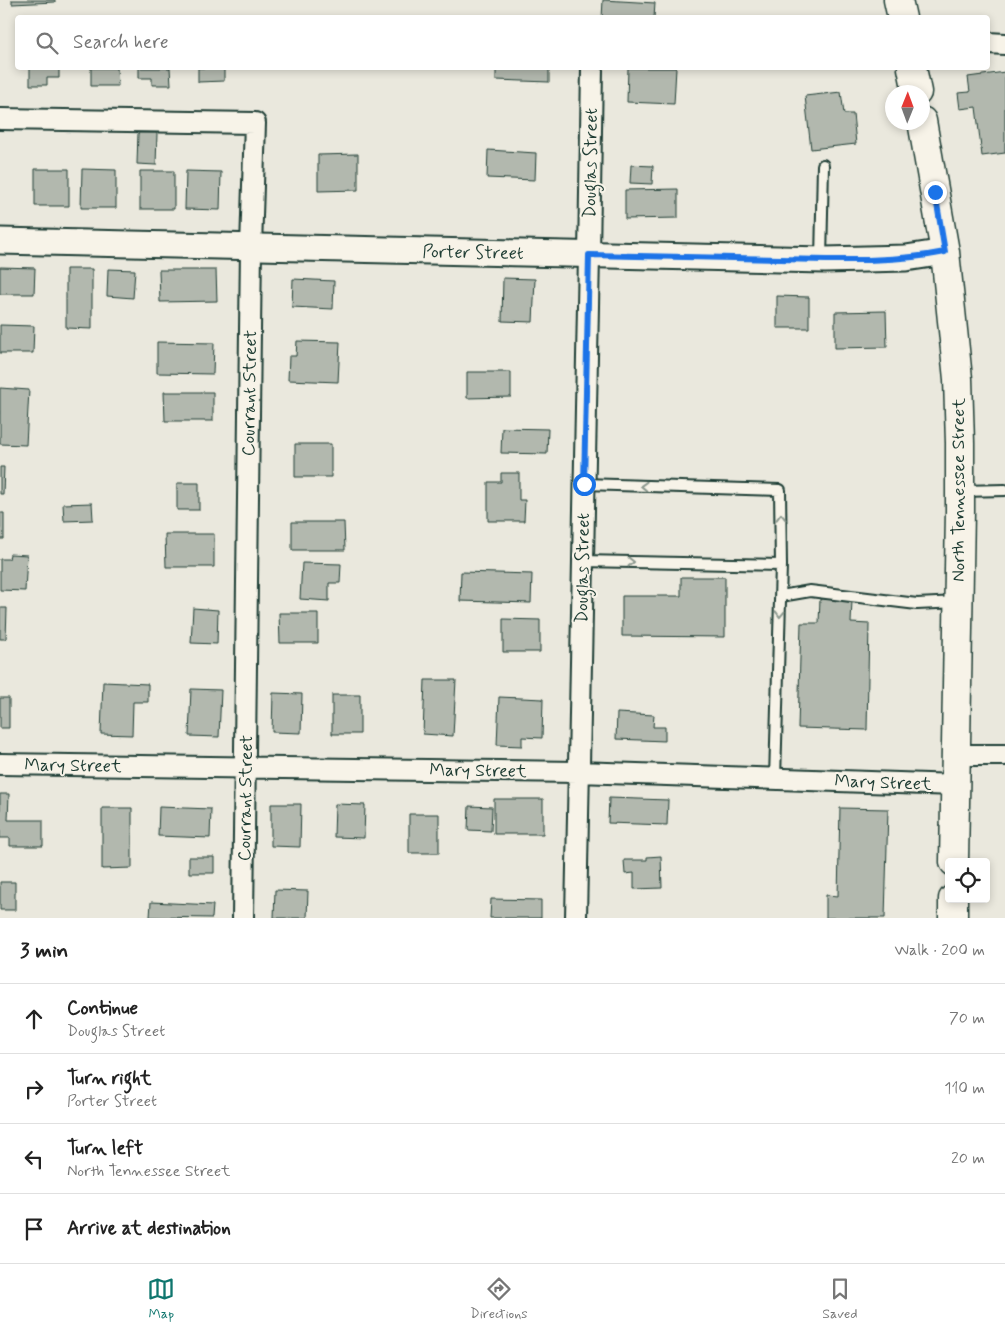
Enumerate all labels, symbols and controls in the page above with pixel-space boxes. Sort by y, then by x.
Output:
search box [15,15,990,70]
icon: search [33,29,61,57]
text: Search here [73,30,169,55]
north arrow [885,85,930,130]
street label: Douglas Street [578,107,606,218]
route end [924,181,947,204]
street label: Porter Street [422,240,524,266]
street label: Courrant Street [237,330,263,456]
street label: North Tennessee Street [947,398,971,582]
route start [573,473,596,496]
one-way arrow [640,481,648,491]
street label: Douglas Street [570,512,598,623]
one-way arrow [775,512,786,520]
one-way arrow [627,557,635,568]
one-way arrow [775,610,785,618]
street label: Courrant Street [233,735,259,861]
street label: Mary Street [24,753,122,779]
street label: Mary Street [429,758,527,784]
street label: Mary Street [834,769,932,797]
map controls [945,858,990,903]
button: locate [945,858,990,903]
text: 3 min [20,937,68,965]
text: Walk · 200 m [894,940,985,961]
text: Continue [67,996,138,1021]
icon: ahead [20,1005,48,1033]
text: 70 m [949,1008,985,1029]
text: Douglas Street [67,1021,165,1042]
text: Turn right [67,1066,151,1091]
icon: right [20,1075,48,1103]
text: 110 m [944,1078,985,1099]
text: Porter Street [67,1091,157,1112]
text: Turn left [67,1136,143,1161]
icon: left [20,1145,48,1173]
text: 20 m [951,1148,985,1169]
text: North Tennessee Street [67,1161,231,1182]
icon: arrive [20,1215,48,1243]
text: Arrive at destination [67,1216,231,1241]
tab: Map [147,1275,175,1323]
tab: Directions [470,1275,528,1323]
tab: Saved [822,1275,858,1323]

